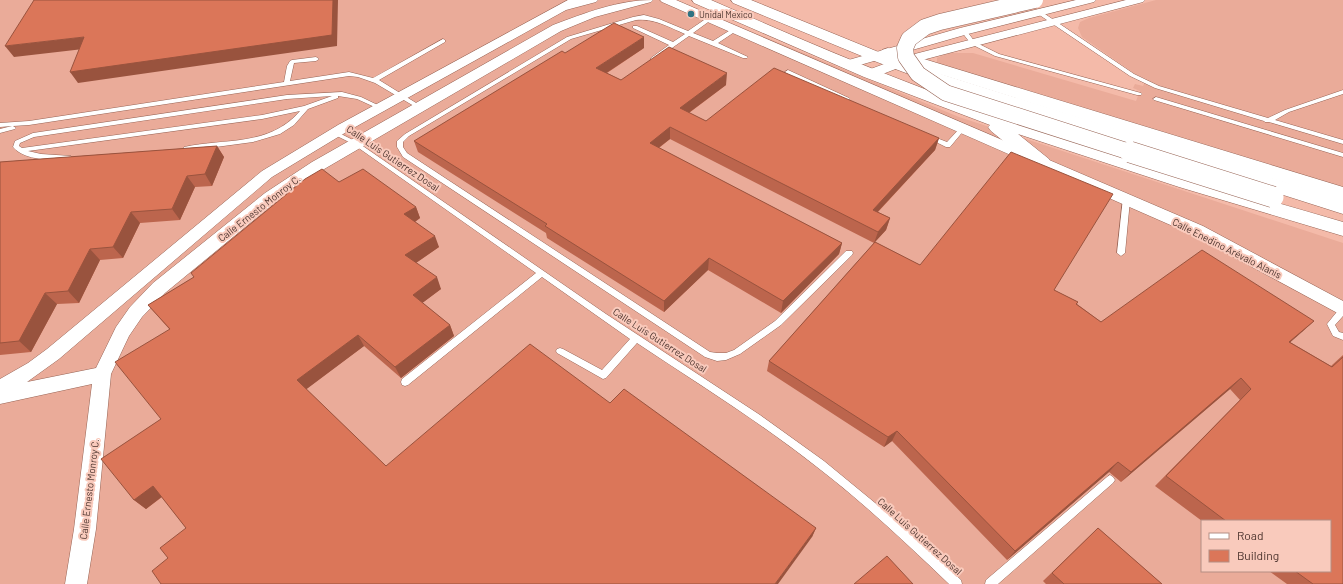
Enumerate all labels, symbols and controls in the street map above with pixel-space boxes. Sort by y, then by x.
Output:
marker: Unidal Mexico [686,9,696,19]
place label: Unidal Mexico [699,9,753,20]
street label: Calle Luis Gutierrez Dosal [344,122,442,194]
street label: Calle Ernesto Monroy C. [215,172,303,244]
street label: Calle Enedino Arévalo Alanís [1171,215,1284,281]
street label: Calle Luis Gutierrez Dosal [611,305,709,375]
street label: Calle Ernesto Monroy C. [77,438,101,540]
street label: Calle Luis Gutierrez Dosal [875,495,965,577]
legend [1201,520,1331,572]
text: Road [1237,528,1264,542]
text: Building [1237,548,1279,562]

